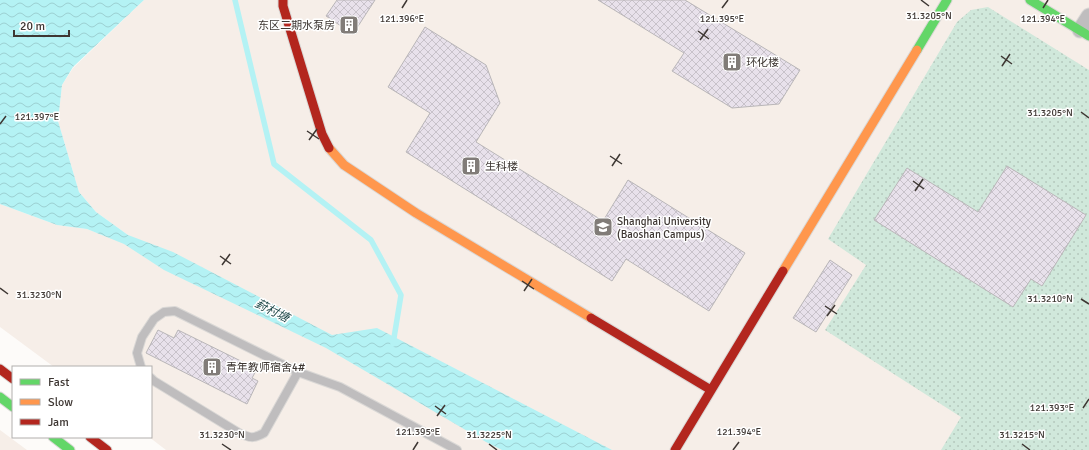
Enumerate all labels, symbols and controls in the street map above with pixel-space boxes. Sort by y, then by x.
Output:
text: 31.3205°N [906,10,952,22]
scale bar [14,12,69,38]
text: 121.396°E [380,13,425,25]
text: 121.395°E [700,13,745,25]
text: 121.394°E [1021,13,1066,25]
building icon: 东区二期水泵房 [338,14,360,36]
text: 20 m [20,19,45,34]
place label: 东区二期水泵房 [258,19,335,32]
building icon: 环化楼 [721,51,743,73]
place label: 环化楼 [746,56,779,69]
text: 31.3205°N [1027,107,1073,119]
text: 121.397°E [15,111,60,123]
building icon: 生科楼 [460,155,482,177]
place label: 生科楼 [485,160,518,173]
place label: Shanghai University (Baoshan Campus) [617,215,712,241]
school or university icon: Shanghai University (Baoshan Campus) [592,216,614,238]
text: 31.3230°N [16,289,62,301]
text: 31.3210°N [1027,293,1073,305]
water label: 葑村塘 [253,296,293,327]
building icon: 青年教师宿舍4# [201,356,223,378]
place label: 青年教师宿舍4# [226,361,305,374]
legend [12,366,152,438]
text: Fast [48,375,69,390]
text: Slow [48,395,73,410]
text: 121.393°E [1030,402,1075,414]
text: Jam [48,415,69,430]
text: 121.395°E [396,426,441,438]
text: 121.394°E [717,426,762,438]
text: 31.3230°N [199,429,245,441]
text: 31.3225°N [466,429,512,441]
text: 31.3215°N [999,429,1045,441]

